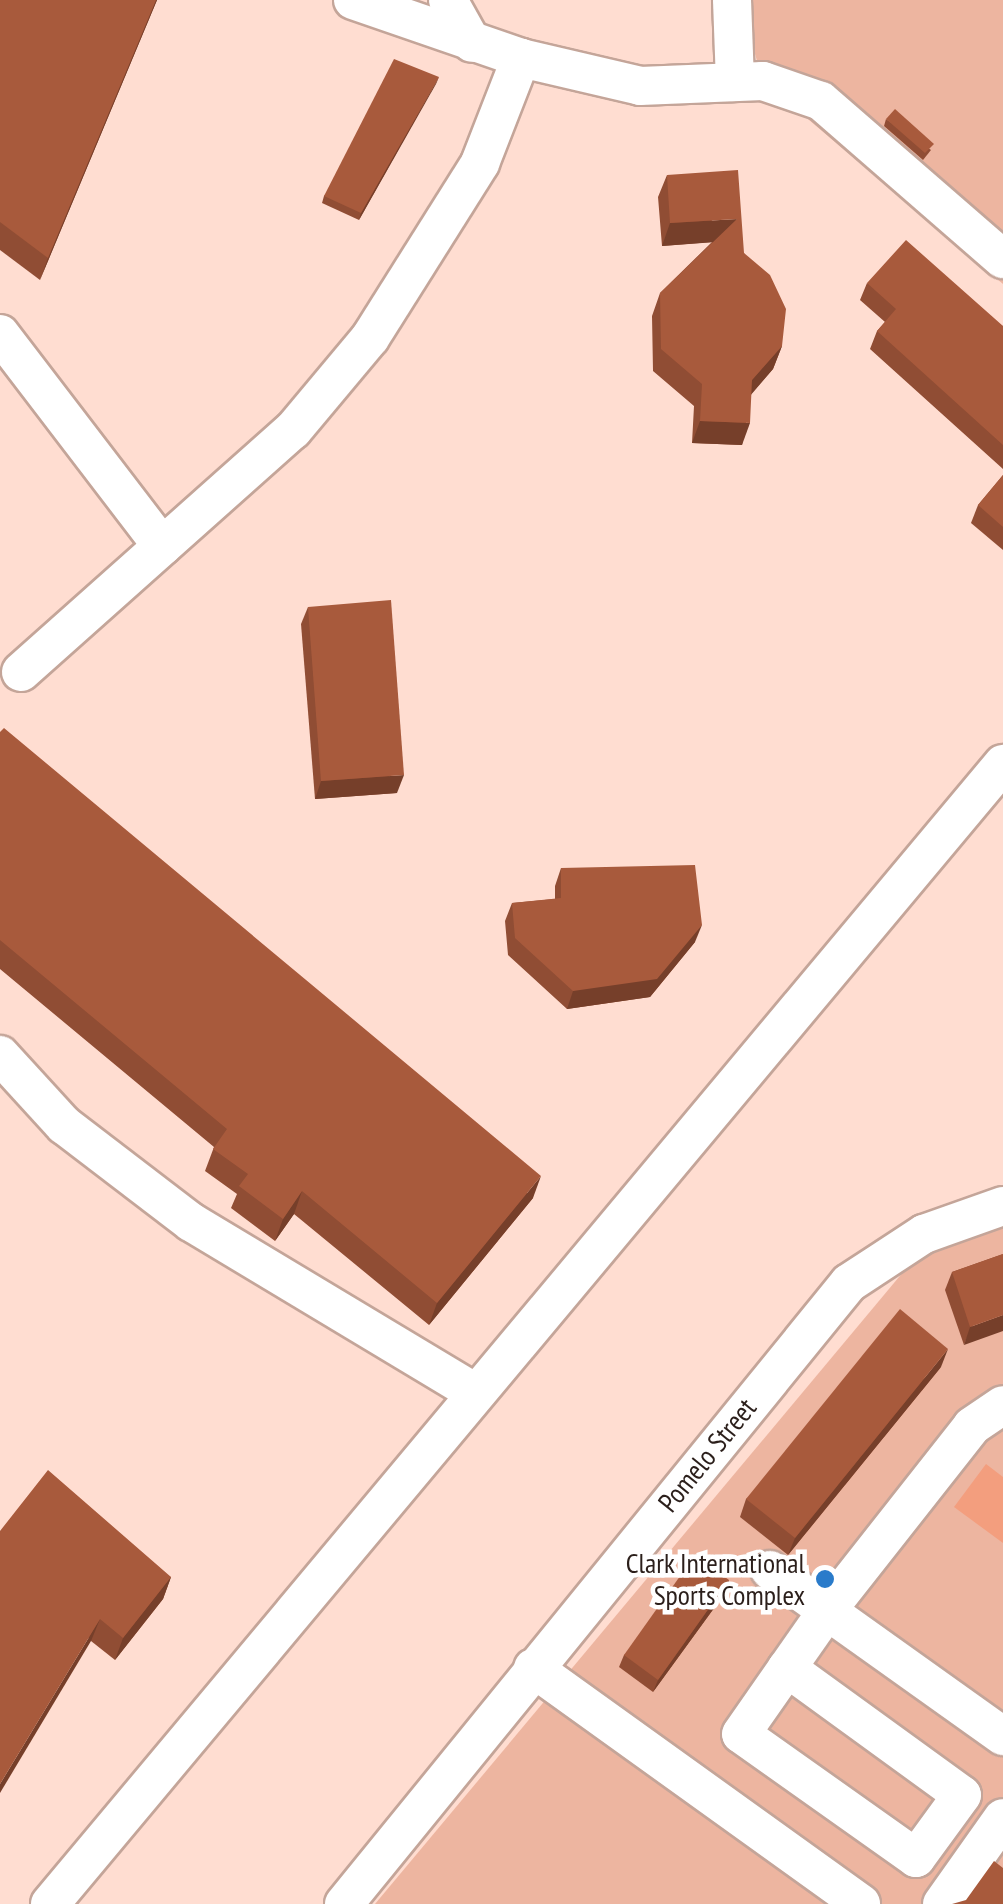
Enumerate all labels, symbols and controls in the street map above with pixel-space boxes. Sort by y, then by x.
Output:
street label: Pomelo Street [651,1391,763,1519]
place label: Clark International Sports Complex [625,1546,805,1612]
marker: Clark International Sports Complex [814,1568,836,1590]

